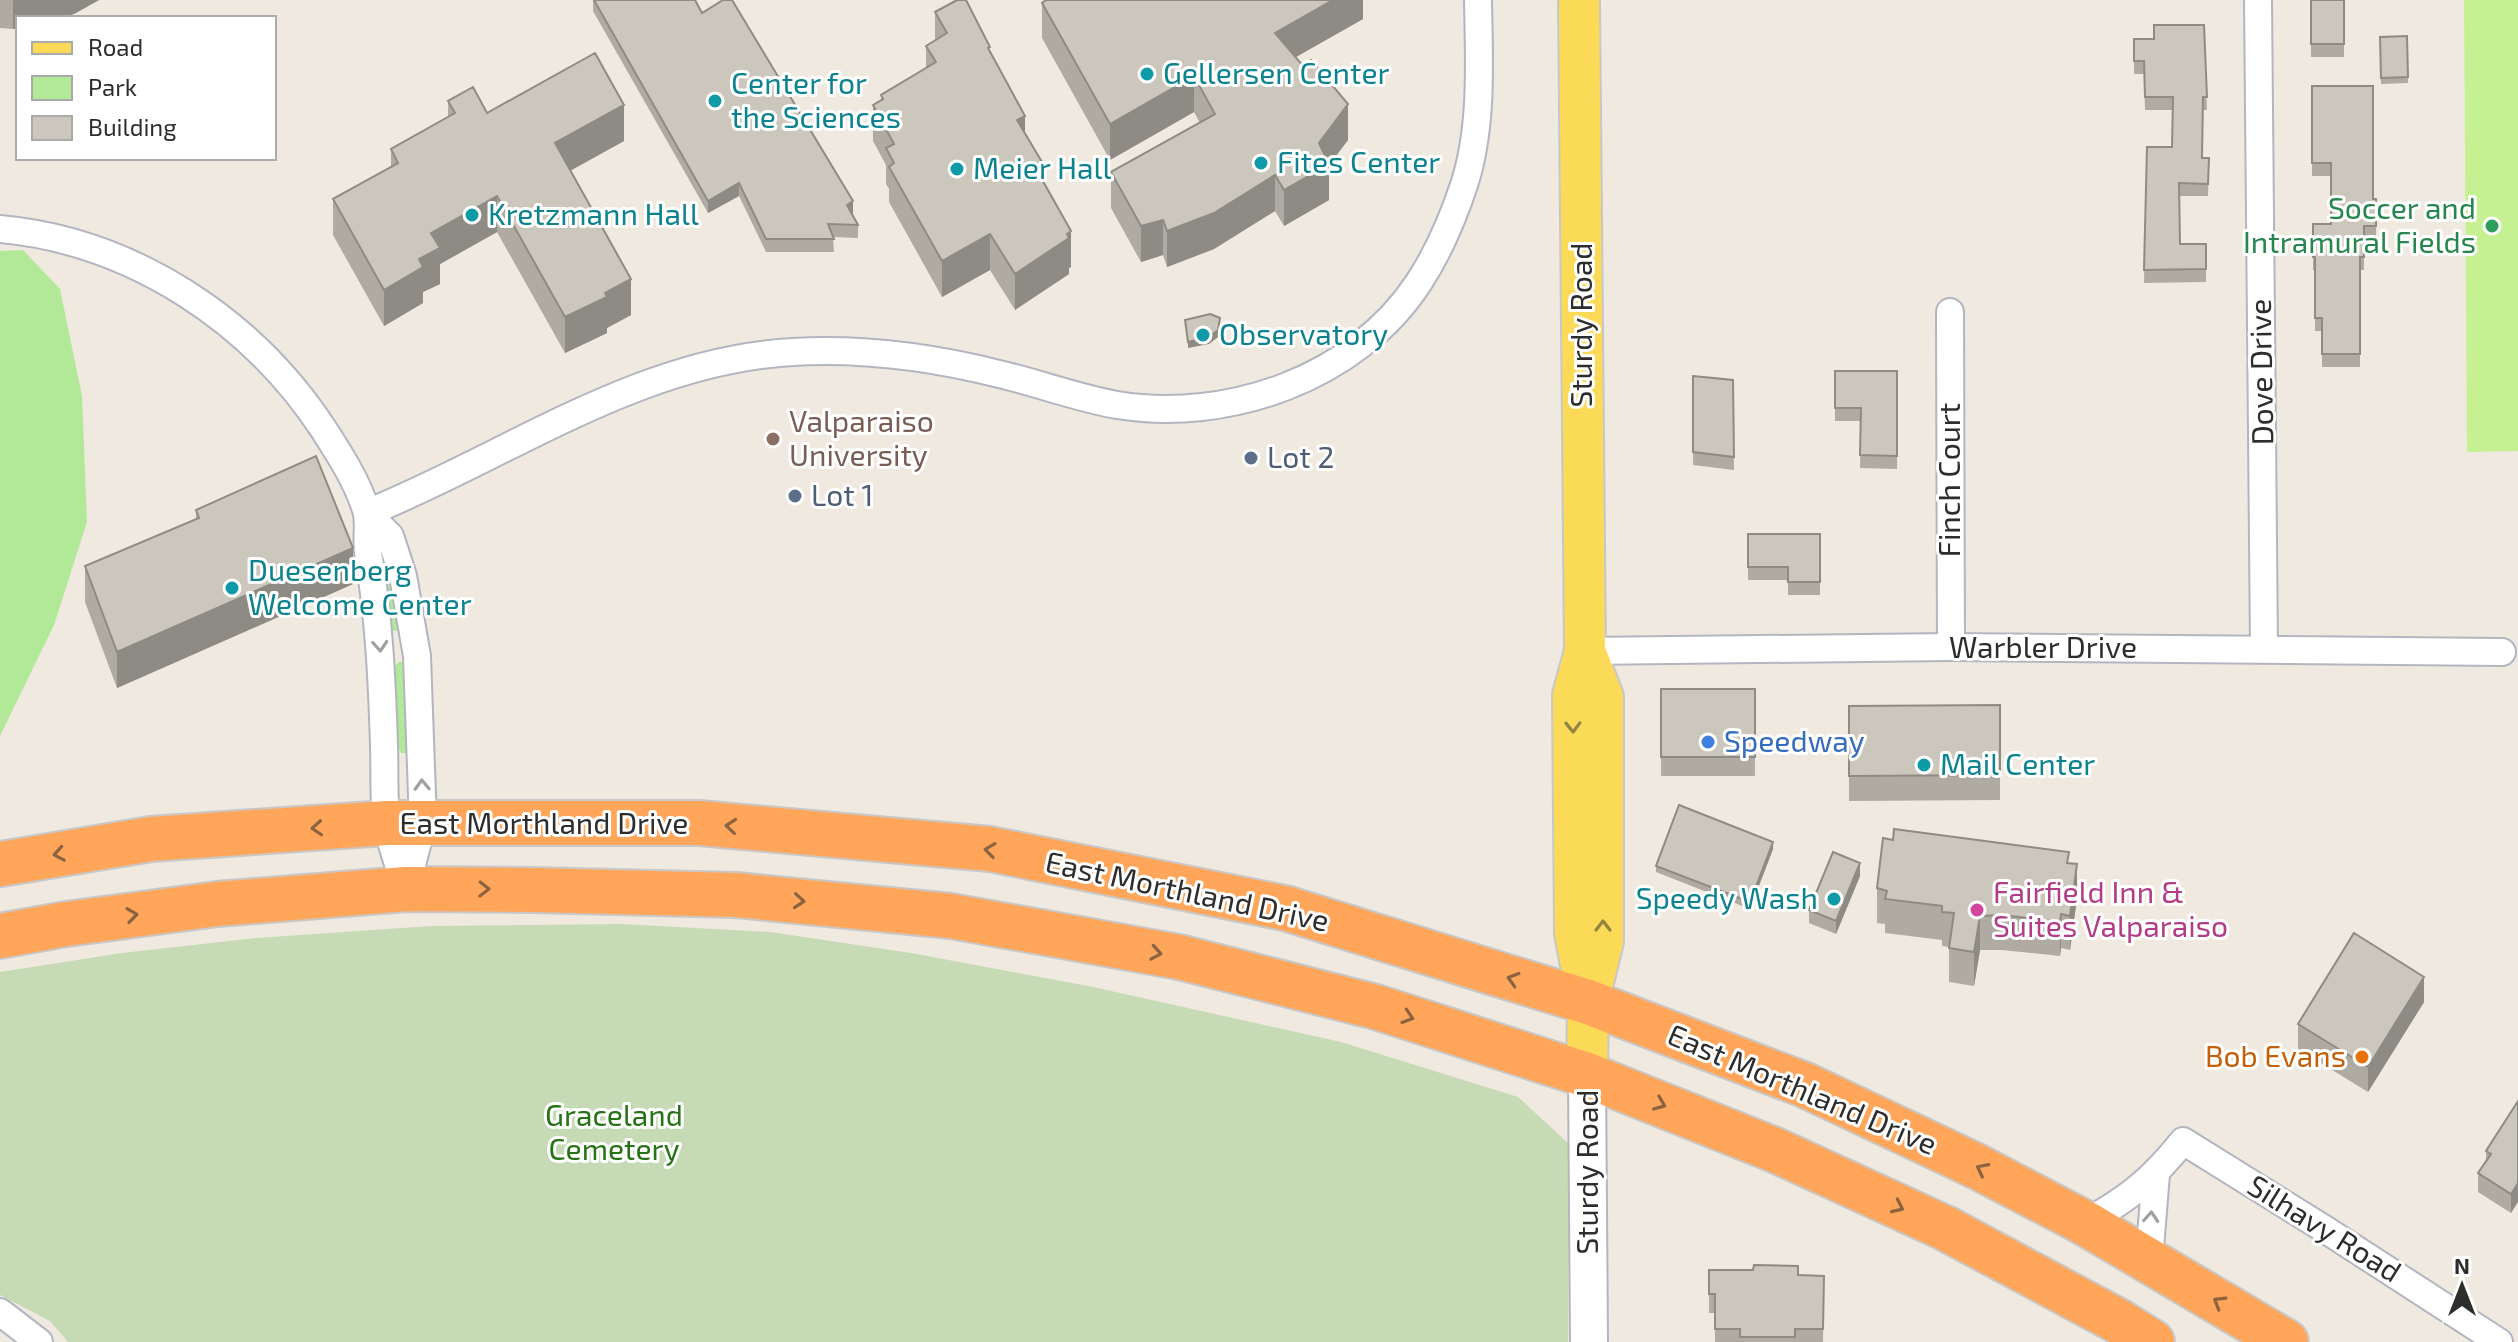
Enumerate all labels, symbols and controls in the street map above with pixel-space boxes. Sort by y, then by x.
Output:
legend [16,16,276,160]
text: Road [88,32,143,61]
place label: Gellersen Center [1163,54,1390,90]
place label: Center for the Sciences [731,64,901,134]
marker: Gellersen Center [1138,65,1156,83]
text: Park [88,72,137,101]
marker: Center for the Sciences [706,92,724,110]
text: Building [88,112,177,141]
place label: Fites Center [1277,143,1440,179]
place label: Meier Hall [973,149,1111,185]
marker: Fites Center [1252,154,1270,172]
marker: Meier Hall [948,160,966,178]
place label: Soccer and Intramural Fields [2243,189,2476,259]
place label: Kretzmann Hall [488,195,699,231]
marker: Kretzmann Hall [463,206,481,224]
marker: Soccer and Intramural Fields [2483,217,2501,235]
street label: Sturdy Road [1562,242,1598,408]
street label: Dove Drive [2241,298,2279,446]
place label: Observatory [1219,315,1388,351]
marker: Observatory [1194,326,1212,344]
place label: Valparaiso University [789,402,934,472]
street label: Finch Court [1930,403,1966,557]
marker: Valparaiso University [764,430,782,448]
place label: Lot 2 [1267,438,1334,474]
marker: Lot 2 [1242,449,1260,467]
place label: Lot 1 [811,476,873,512]
marker: Lot 1 [786,487,804,505]
place label: Duesenberg Welcome Center [248,551,472,621]
marker: Duesenberg Welcome Center [223,579,241,597]
street label: Warbler Drive [1949,628,2137,664]
one-way arrow [371,640,388,653]
one-way arrow [1565,721,1582,734]
place label: Speedway [1724,722,1865,758]
marker: Speedway [1699,733,1717,751]
place label: Mail Center [1940,745,2095,781]
marker: Mail Center [1915,756,1933,774]
one-way arrow [413,778,430,791]
street label: East Morthland Drive [400,804,688,840]
one-way arrow [724,818,737,835]
one-way arrow [310,819,323,836]
one-way arrow [983,842,997,859]
street label: East Morthland Drive [1042,842,1332,938]
one-way arrow [52,845,66,862]
place label: Fairfield Inn & Suites Valparaiso [1993,873,2228,943]
place label: Speedy Wash [1636,879,1818,915]
one-way arrow [478,880,491,898]
marker: Speedy Wash [1825,890,1843,908]
one-way arrow [793,893,806,910]
marker: Fairfield Inn & Suites Valparaiso [1968,901,1986,919]
one-way arrow [126,907,139,924]
one-way arrow [1594,919,1612,932]
one-way arrow [1149,943,1163,960]
one-way arrow [1507,972,1521,988]
one-way arrow [1400,1008,1414,1024]
street label: East Morthland Drive [1663,1015,1943,1161]
place label: Bob Evans [2205,1037,2346,1073]
marker: Bob Evans [2353,1048,2371,1066]
street label: Sturdy Road [1568,1089,1604,1255]
one-way arrow [1652,1094,1666,1111]
park label: Graceland Cemetery [545,1096,683,1166]
one-way arrow [1976,1164,1991,1179]
street label: Silhavy Road [2242,1166,2408,1289]
one-way arrow [1890,1197,1905,1213]
one-way arrow [2142,1210,2159,1223]
north arrow [2422,1246,2502,1326]
text: N [2454,1252,2470,1278]
one-way arrow [2213,1296,2228,1312]

